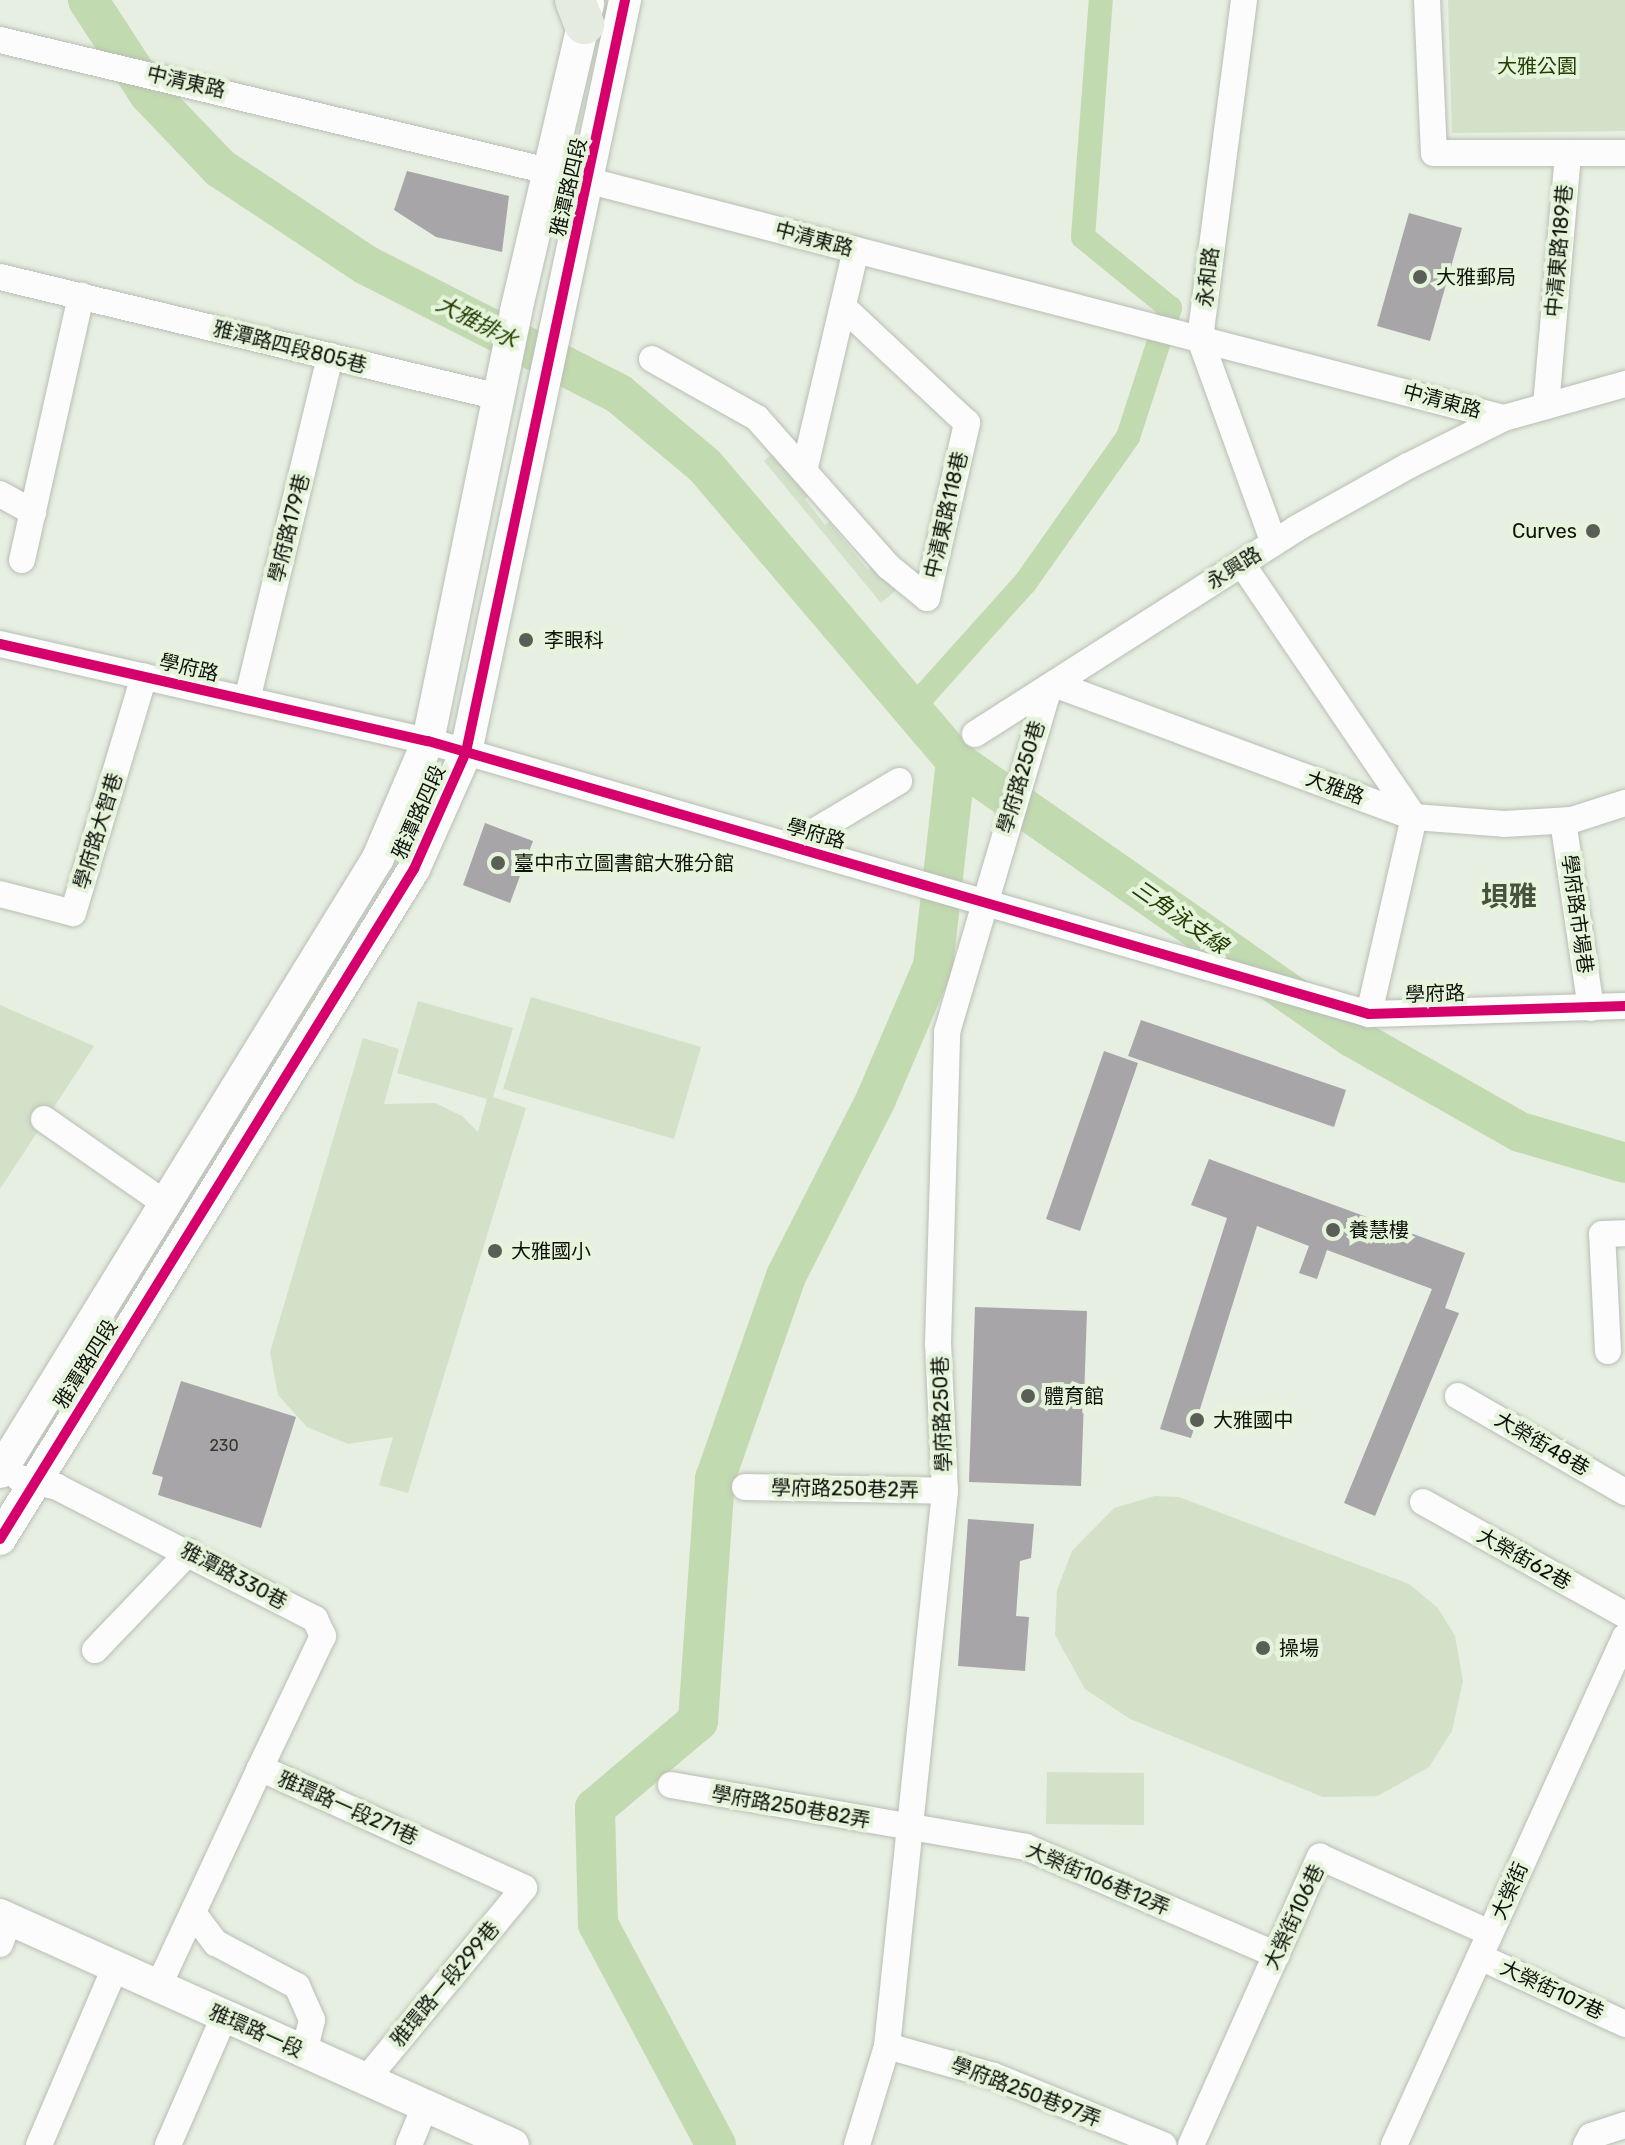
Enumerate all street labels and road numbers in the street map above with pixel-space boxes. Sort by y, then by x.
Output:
street label: 中清東路 [144,61,228,103]
street label: 雅潭路四段 [546,136,592,238]
street label: 中清東路189巷 [1541,184,1577,318]
street label: 中清東路 [772,217,856,261]
street label: 永和路 [1192,246,1224,308]
street label: 雅潭路四段805巷 [211,316,369,378]
street label: 中清東路 [1400,379,1484,423]
street label: 中清東路118巷 [920,449,972,581]
street label: 學府路179巷 [264,471,314,585]
street label: 永興路 [1202,542,1266,594]
street label: 學府路 [157,650,221,686]
street label: 學府路250巷 [993,718,1049,836]
street label: 雅潭路四段 [388,761,450,863]
street label: 大雅路 [1303,766,1367,810]
street label: 學府路大智巷 [69,770,127,892]
street label: 學府路 [784,814,848,854]
street label: 學府路市場巷 [1557,853,1597,975]
street label: 學府路 [1405,981,1465,1007]
street label: 雅潭路四段 [49,1315,123,1413]
street label: 學府路250巷 [928,1355,956,1473]
street label: 大榮街48巷 [1490,1407,1594,1481]
street label: 學府路250巷2弄 [771,1476,919,1502]
street label: 大榮街62巷 [1473,1523,1575,1595]
street label: 雅潭路330巷 [177,1538,291,1614]
street label: 雅環路一段271巷 [274,1766,422,1850]
street label: 學府路250巷82弄 [710,1781,872,1833]
street label: 大榮街106巷12弄 [1023,1838,1173,1920]
street label: 大榮街 [1487,1859,1533,1923]
street label: 大榮街106巷 [1259,1861,1329,1973]
street label: 雅環路一段299巷 [386,1917,504,2051]
street label: 大榮街107巷 [1496,1956,1608,2024]
street label: 雅環路一段 [205,2000,307,2062]
street label: 學府路250巷97弄 [948,2052,1104,2132]

